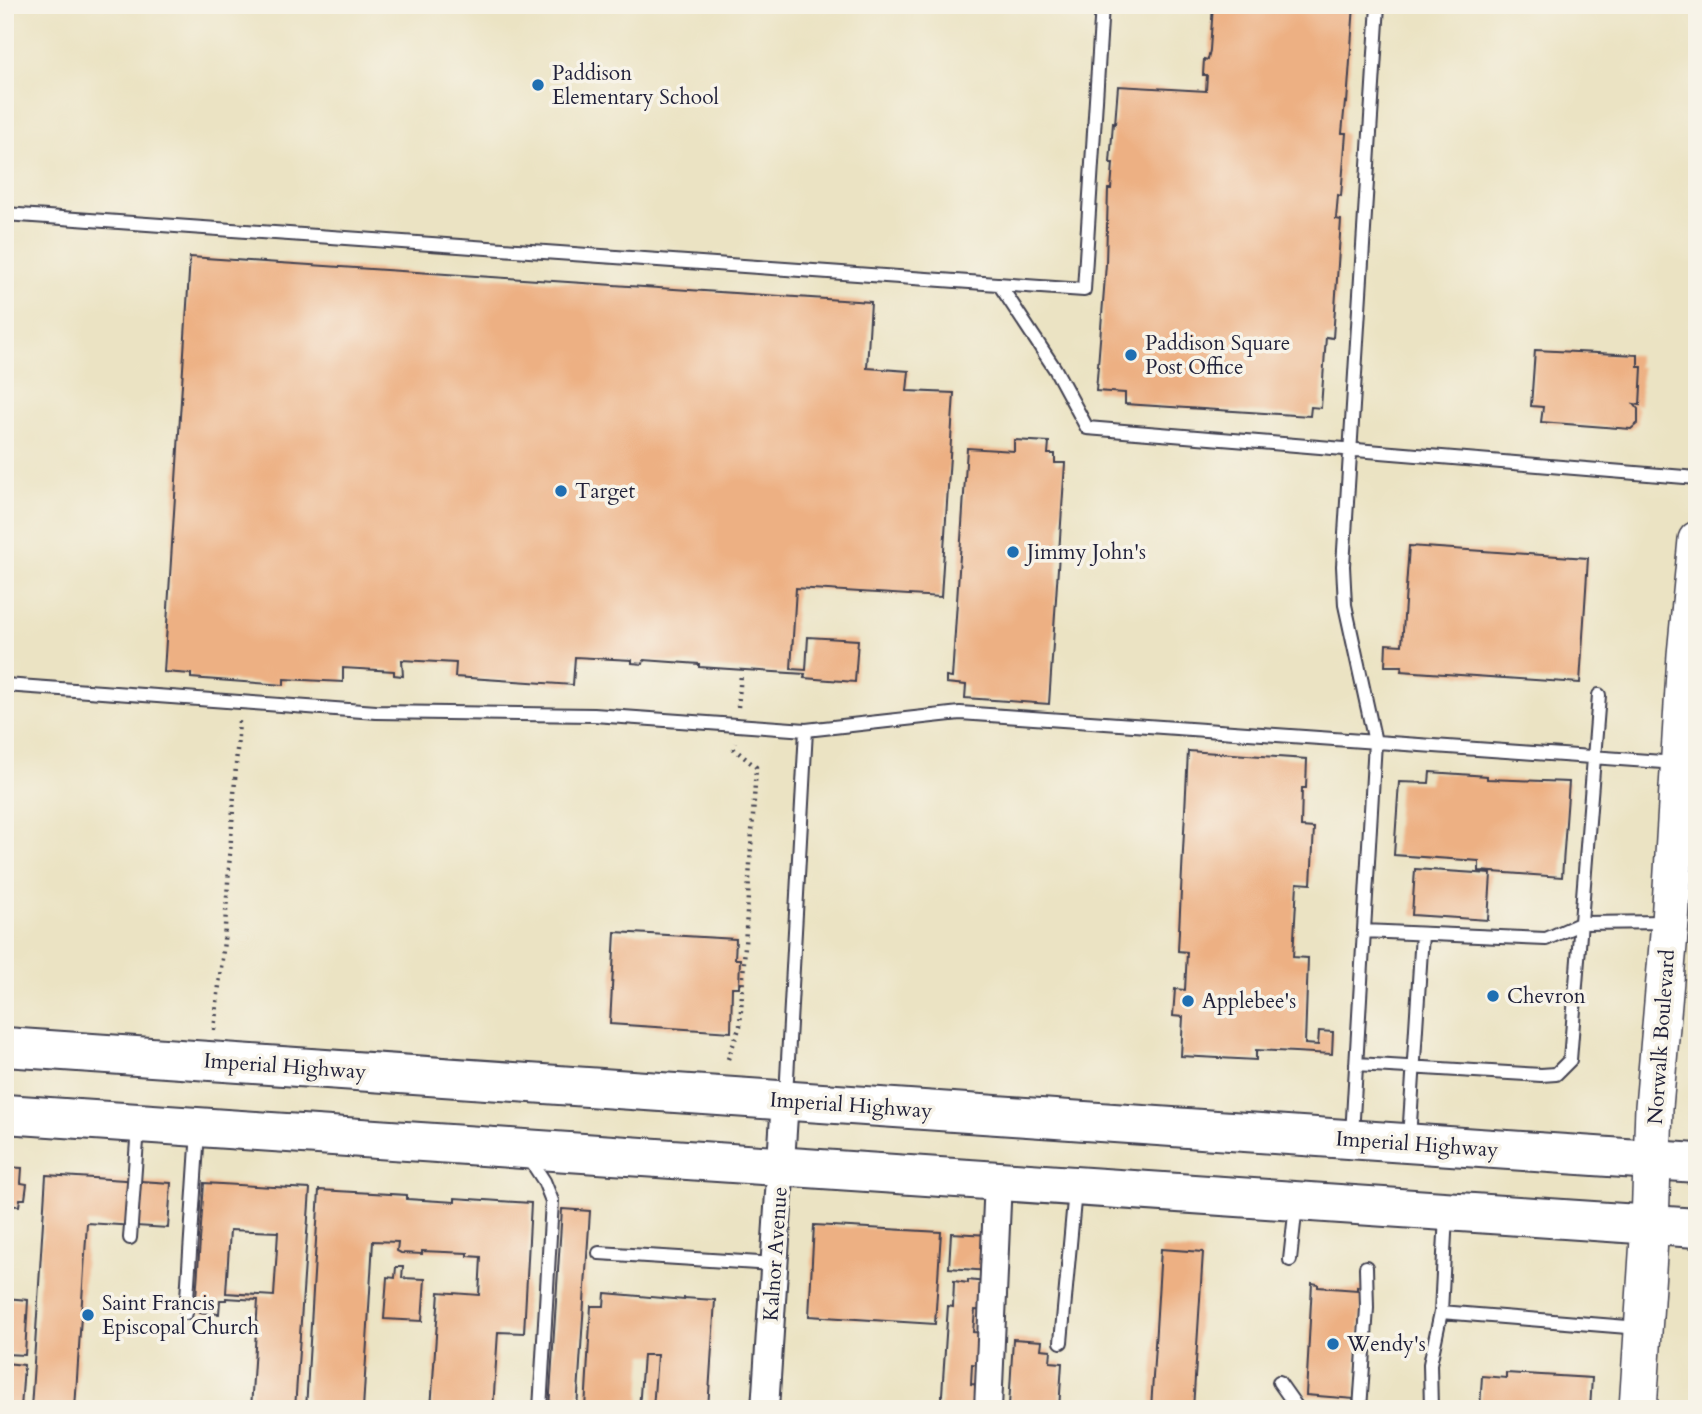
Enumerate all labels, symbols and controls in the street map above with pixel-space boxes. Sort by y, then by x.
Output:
place label: Paddison Elementary School [552,59,719,112]
marker: Paddison Elementary School [530,77,546,93]
place label: Paddison Square Post Office [1145,329,1290,382]
marker: Paddison Square Post Office [1123,347,1139,363]
place label: Target [575,477,635,506]
marker: Target [553,483,569,499]
place label: Jimmy John's [1024,538,1146,567]
marker: Jimmy John's [1005,544,1021,560]
street label: Norwalk Boulevard [1641,948,1682,1126]
place label: Chevron [1507,982,1586,1011]
place label: Applebee's [1202,987,1296,1016]
marker: Chevron [1485,988,1501,1004]
marker: Applebee's [1180,993,1196,1009]
street label: Imperial Highway [203,1046,367,1087]
street label: Imperial Highway [769,1085,933,1126]
street label: Imperial Highway [1335,1124,1499,1165]
street label: Kalnor Avenue [756,1186,795,1322]
place label: Saint Francis Episcopal Church [102,1289,260,1342]
marker: Saint Francis Episcopal Church [80,1307,96,1323]
place label: Wendy's [1346,1330,1426,1359]
marker: Wendy's [1325,1336,1341,1352]

